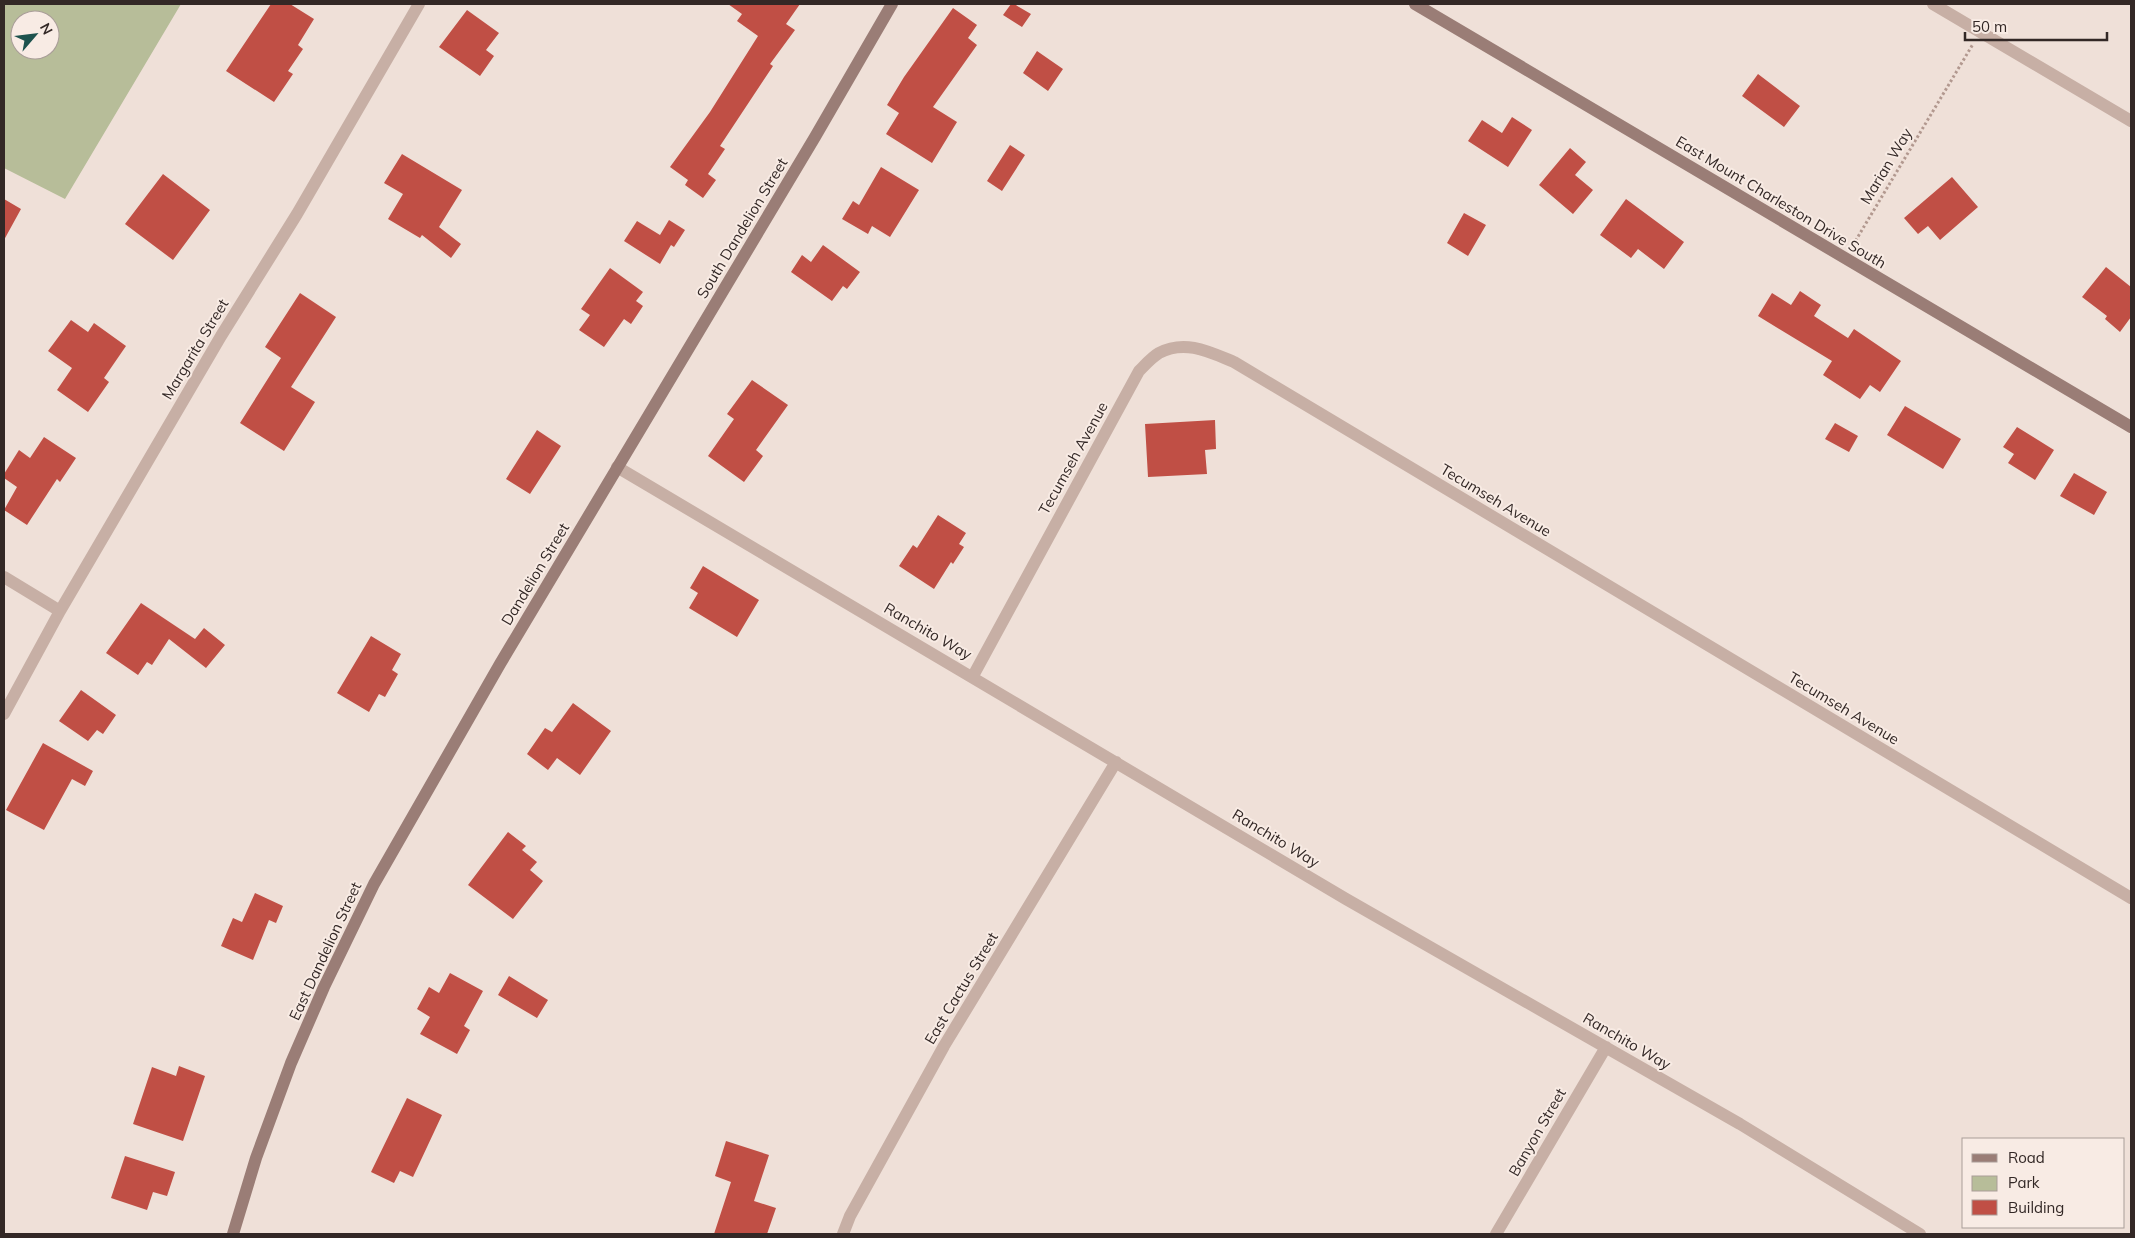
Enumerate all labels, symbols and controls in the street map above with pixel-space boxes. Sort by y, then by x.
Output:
north arrow [10,10,60,60]
scale bar [1965,10,2108,42]
text: 50 m [1972,17,2007,36]
text: N [36,20,57,38]
street label: Marian Way [1856,125,1916,207]
street label: East Mount Charleston Drive South [1672,132,1890,272]
street label: South Dandelion Street [693,154,791,302]
street label: Margarita Street [158,295,232,403]
street label: Tecumseh Avenue [1034,398,1112,518]
street label: Tecumseh Avenue [1437,459,1555,541]
street label: Dandelion Street [497,519,573,629]
street label: Ranchito Way [881,598,975,664]
street label: Tecumseh Avenue [1785,667,1903,749]
street label: Ranchito Way [1229,805,1323,871]
street label: East Dandelion Street [285,879,365,1023]
street label: East Cactus Street [920,928,1002,1048]
street label: Ranchito Way [1580,1008,1674,1074]
street label: Banyon Street [1504,1085,1570,1179]
legend [1962,1138,2125,1228]
text: Road [2008,1148,2045,1167]
text: Park [2008,1173,2040,1192]
text: Building [2008,1198,2064,1217]

